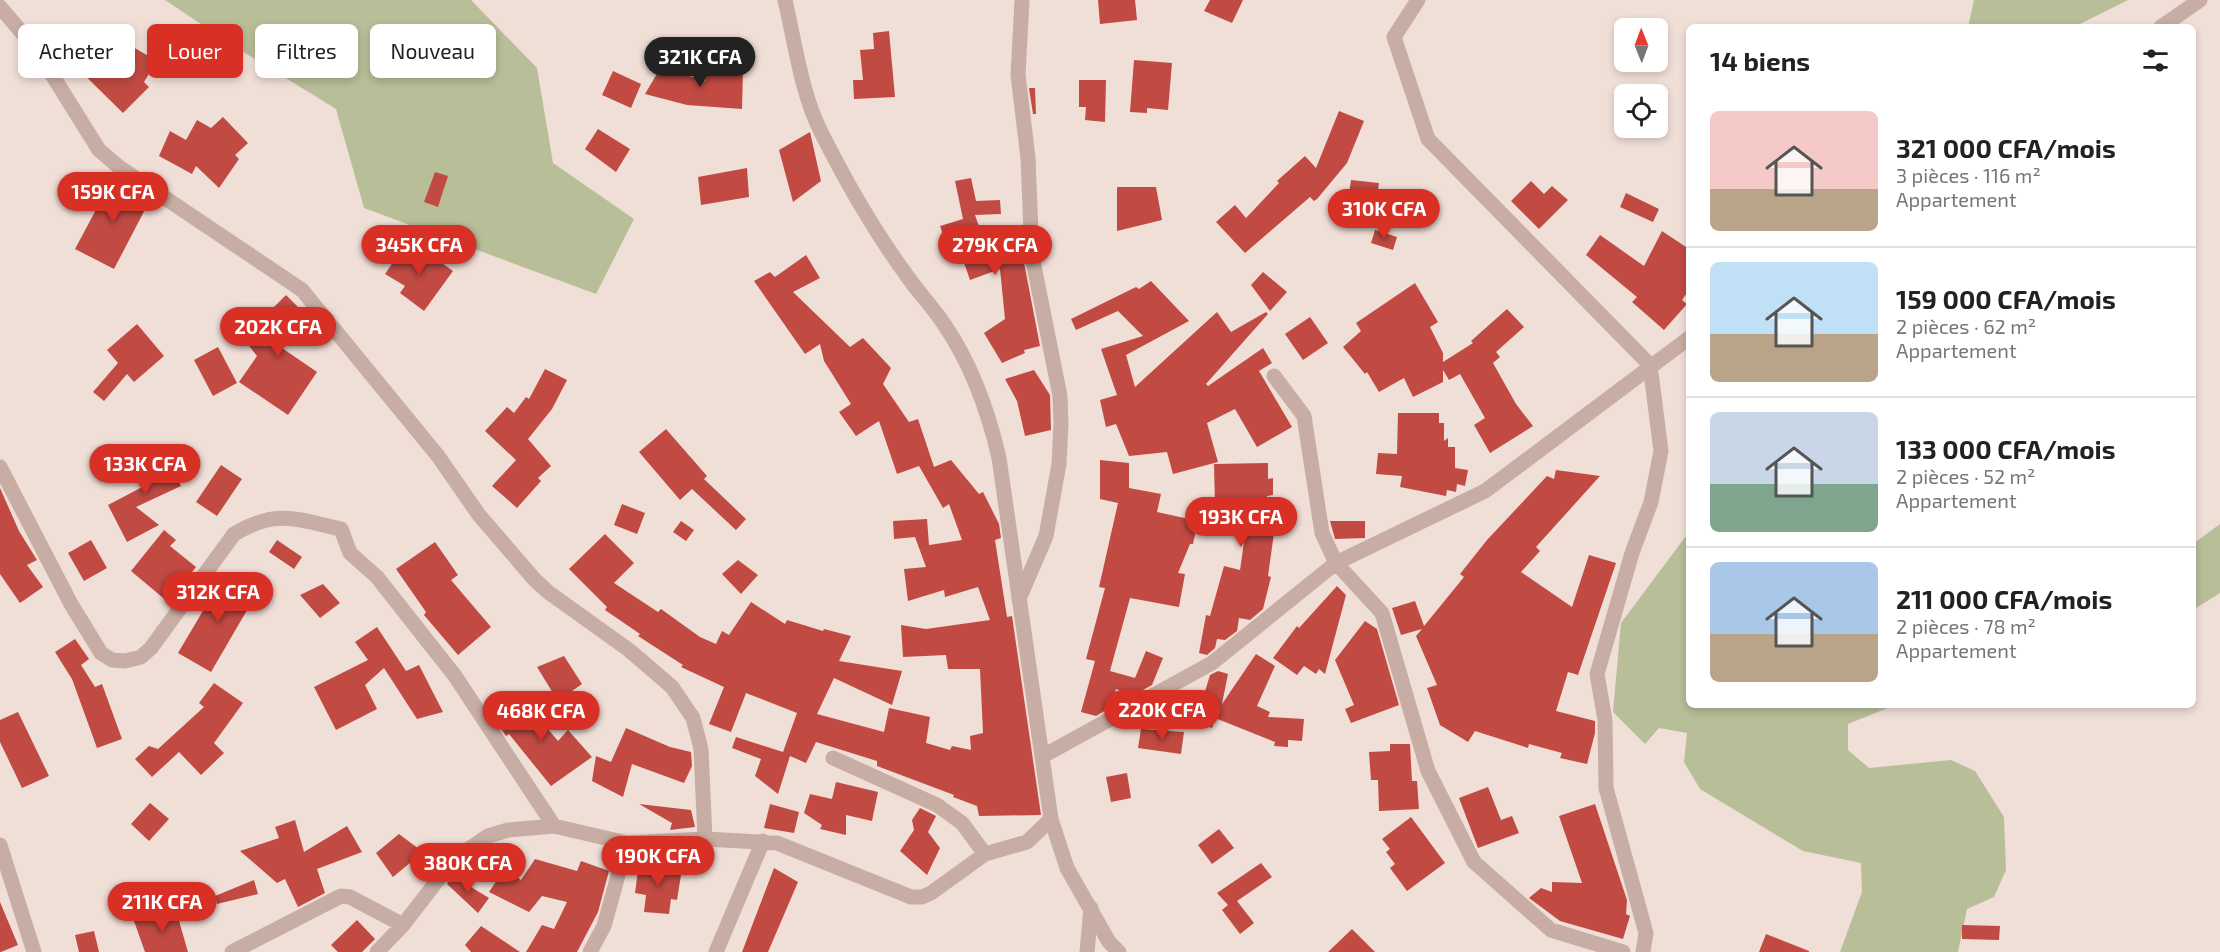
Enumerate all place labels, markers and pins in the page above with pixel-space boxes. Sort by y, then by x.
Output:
pin: 321K CFA [638,37,762,88]
pin: 159K CFA [51,172,175,223]
pin: 310K CFA [1322,189,1446,240]
pin: 345K CFA [357,225,481,276]
pin: 279K CFA [933,225,1057,276]
pin: 202K CFA [216,307,340,358]
pin: 133K CFA [83,444,207,495]
pin: 193K CFA [1179,497,1303,548]
pin: 312K CFA [156,572,280,623]
pin: 220K CFA [1100,690,1224,741]
pin: 468K CFA [479,691,603,742]
pin: 190K CFA [596,836,720,887]
pin: 380K CFA [406,843,530,894]
pin: 211K CFA [100,882,224,933]

